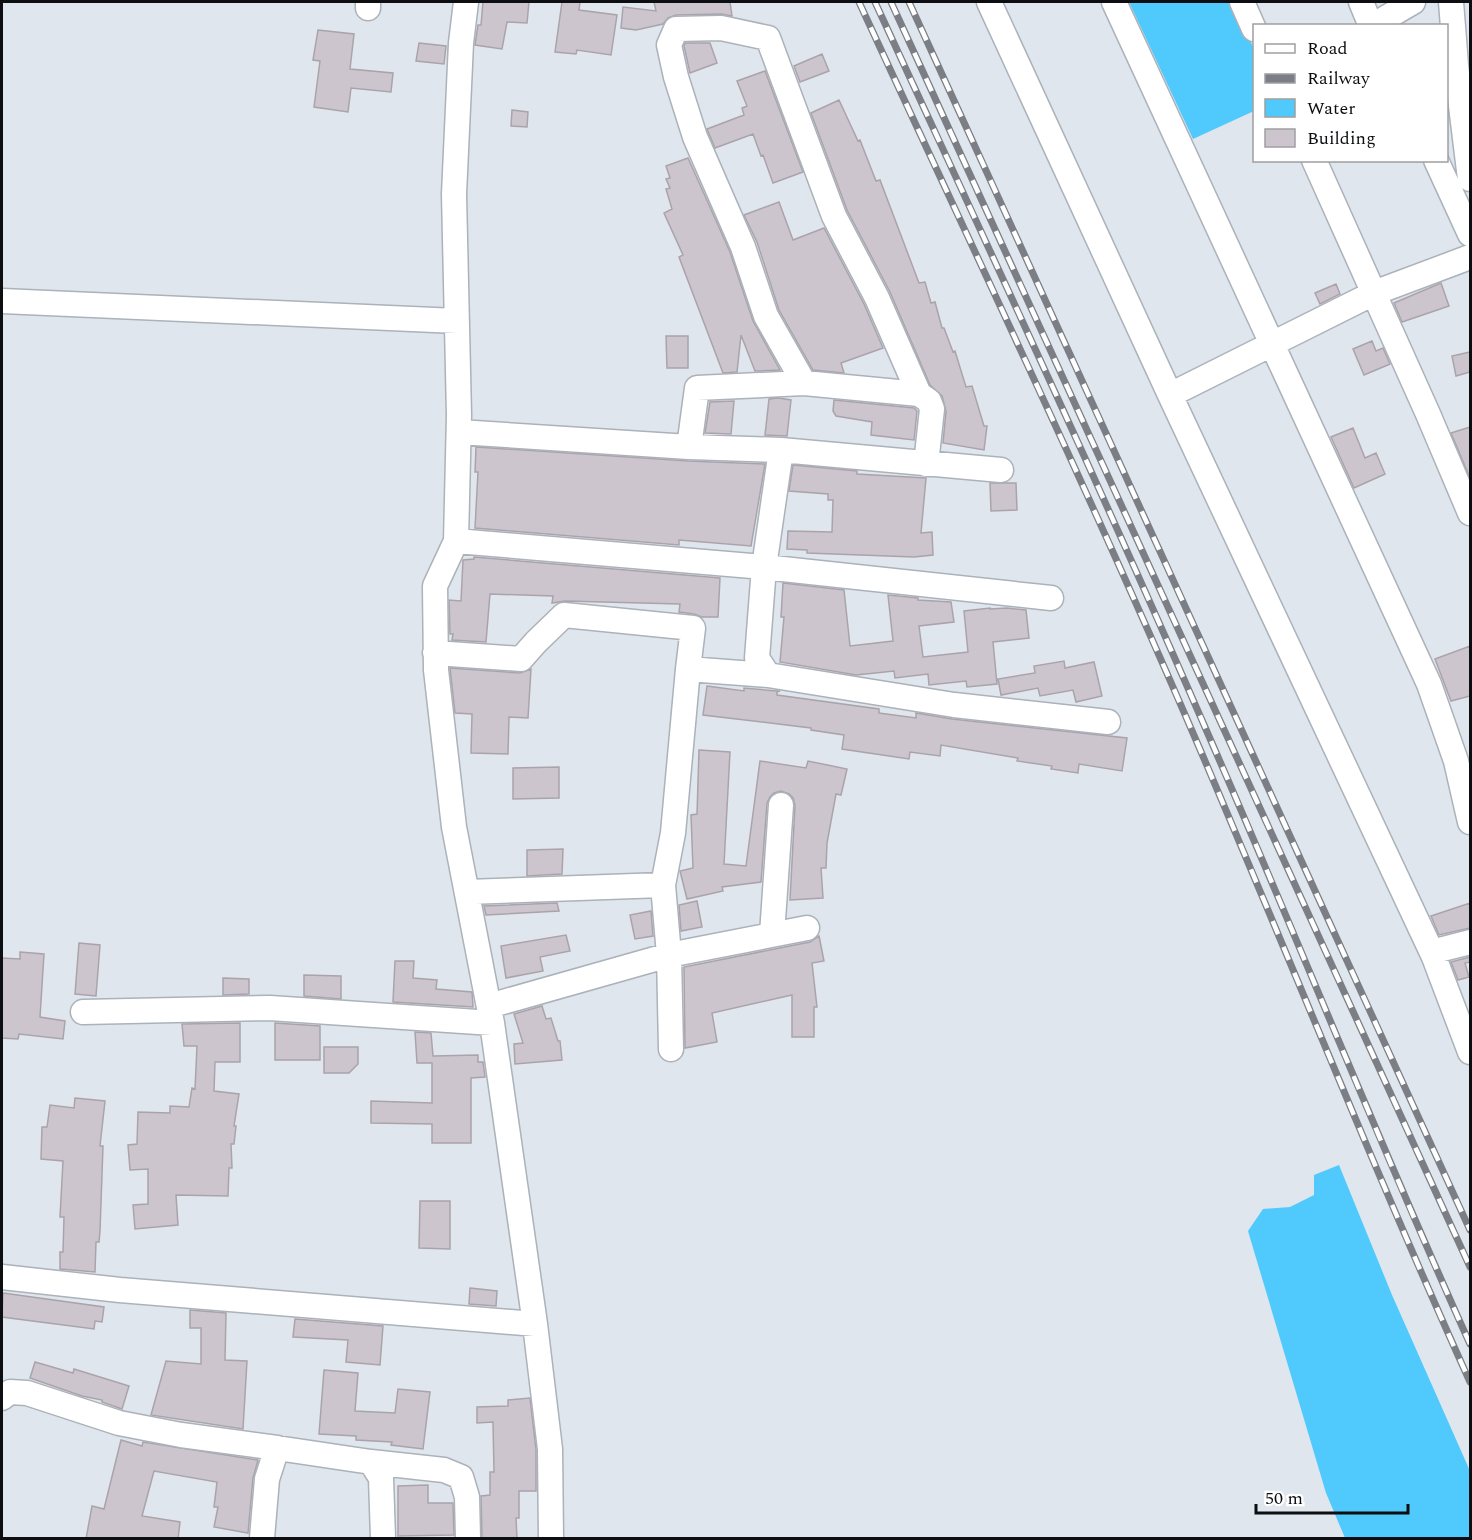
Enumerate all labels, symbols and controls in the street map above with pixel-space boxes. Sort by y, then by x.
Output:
legend [1253,24,1448,162]
text: Road [1307,35,1348,62]
text: Railway [1307,65,1371,92]
text: Water [1307,95,1355,122]
text: Building [1307,125,1376,152]
scale bar [1256,1477,1408,1515]
text: 50 m [1265,1485,1303,1512]

